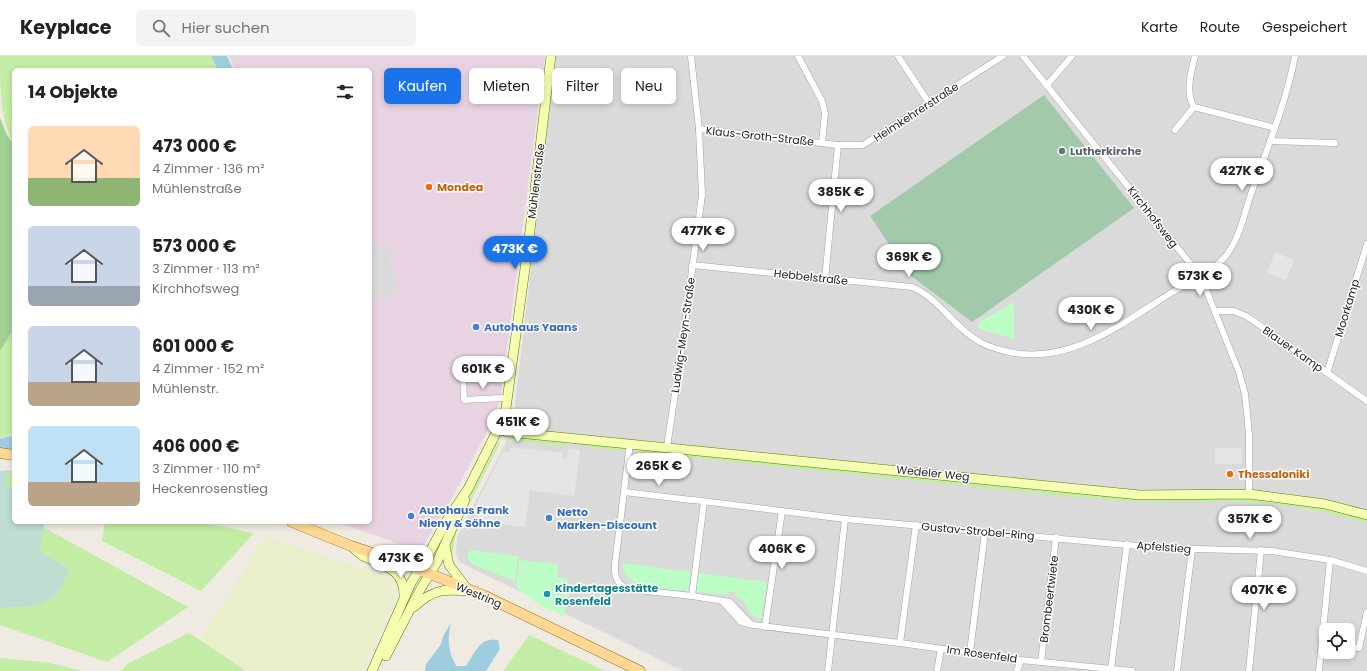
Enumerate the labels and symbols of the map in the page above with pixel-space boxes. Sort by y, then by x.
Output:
street label: Heimkehrerstraße [870,78,962,146]
street label: Klaus-Groth-Straße [705,122,815,150]
street label: Mühlenstraße [523,142,549,220]
place label: Lutherkirche [1070,143,1142,159]
marker: Lutherkirche [1057,146,1067,156]
pin: 427K € [1209,158,1275,192]
place label: Mondea [437,179,483,195]
pin: 385K € [808,179,874,213]
marker: Mondea [424,182,434,192]
street label: Kirchhofsweg [1124,183,1182,251]
pin: 477K € [670,218,736,252]
pin: 473K € [482,236,548,270]
pin: 369K € [876,244,942,278]
pin: 573K € [1167,263,1233,297]
street label: Hebbelstraße [773,265,849,289]
street label: Ludwig-Meyn-Straße [667,276,699,394]
street label: Moorkamp [1331,277,1363,339]
pin: 430K € [1058,297,1124,331]
place label: Autohaus Yaans [484,319,578,335]
marker: Autohaus Yaans [471,322,481,332]
street label: Blauer Kamp [1260,322,1326,376]
pin: 601K € [450,356,516,390]
pin: 451K € [485,409,551,443]
pin: 265K € [626,453,692,487]
street label: Wedeler Weg [896,461,970,485]
place label: Thessaloniki [1238,466,1309,482]
marker: Thessaloniki [1225,469,1235,479]
place label: Autohaus Frank Nieny & Söhne [419,502,509,531]
place label: Netto Marken-Discount [557,504,658,533]
pin: 357K € [1217,506,1283,540]
marker: Autohaus Frank Nieny & Söhne [406,511,416,521]
marker: Netto Marken-Discount [544,513,554,523]
street label: Gustav-Strobel-Ring [921,518,1035,544]
pin: 406K € [749,536,815,570]
street label: Apfelstieg [1136,537,1192,557]
pin: 473K € [368,545,434,579]
street label: Brombeertwiete [1036,554,1062,644]
pin: 407K € [1231,577,1297,611]
street label: Westring [454,578,504,612]
place label: Kindertagesstätte Rosenfeld [555,580,659,609]
marker: Kindertagesstätte Rosenfeld [542,589,552,599]
street label: Im Rosenfeld [946,641,1018,667]

